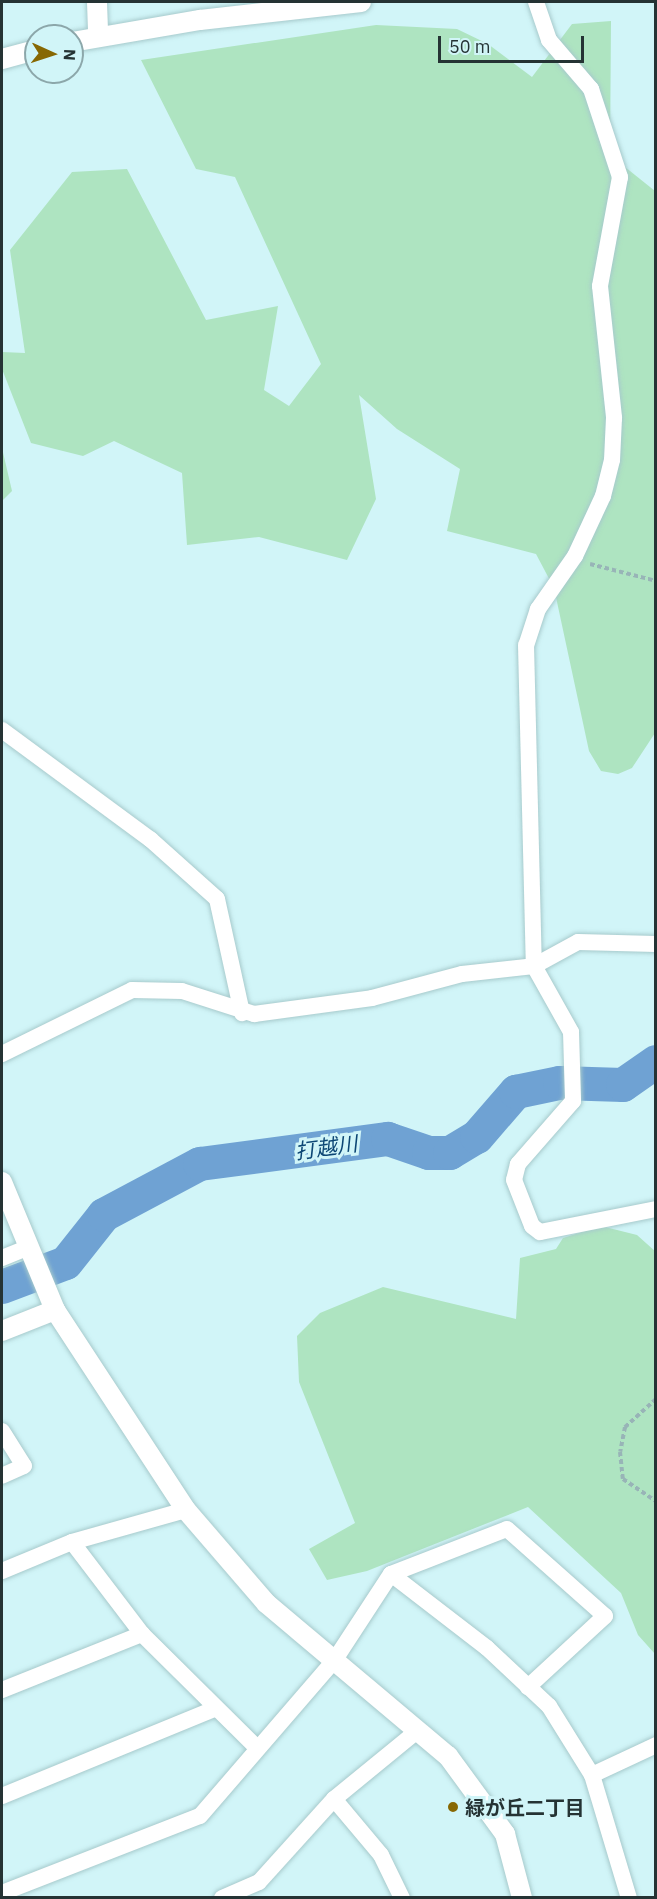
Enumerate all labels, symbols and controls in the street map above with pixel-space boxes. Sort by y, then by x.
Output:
north arrow [24,24,84,84]
scale bar [441,24,586,62]
text: 50 m [449,35,491,58]
text: N [60,49,80,61]
water label: 打越川 [293,1130,359,1164]
place label: 緑が丘二丁目 [465,1795,585,1819]
marker: 緑が丘二丁目 [446,1800,460,1814]

